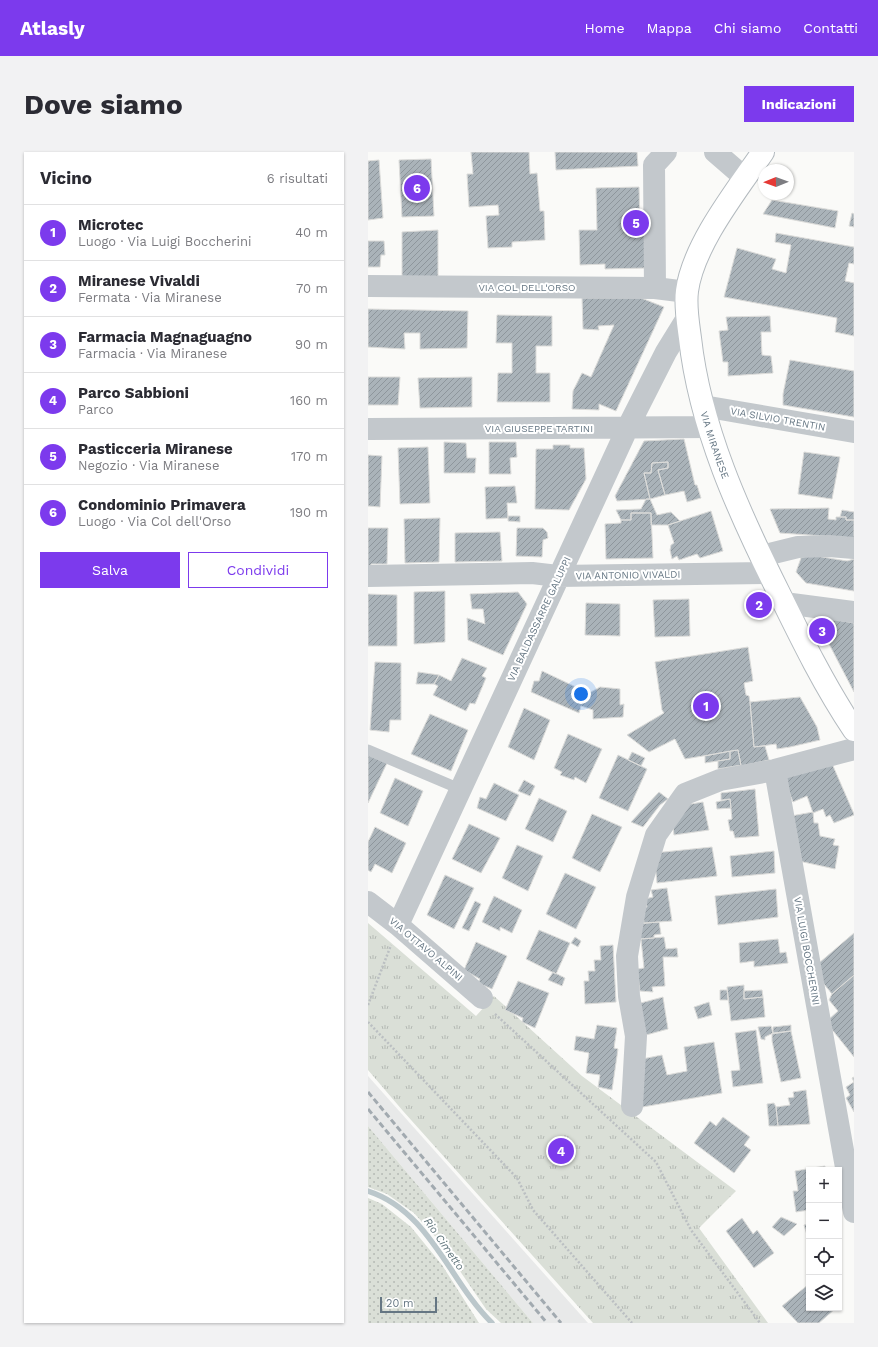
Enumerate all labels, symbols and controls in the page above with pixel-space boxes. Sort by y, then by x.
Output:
text: Atlasly [20,17,85,40]
text: Home [585,20,625,36]
text: Mappa [647,20,692,36]
text: Chi siamo [714,20,781,36]
text: Contatti [803,20,858,36]
button: Indicazioni [744,86,854,122]
text: Dove siamo [24,88,183,121]
north arrow [758,164,794,200]
text: Vicino [40,168,92,188]
text: 6 risultati [267,171,328,186]
pin: 6 [404,173,430,203]
pin: 5 [623,208,649,238]
text: Microtec [78,216,144,234]
text: 1 [50,225,56,240]
text: 40 m [295,225,328,240]
text: Luogo · Via Luigi Boccherini [78,234,252,249]
text: Miranese Vivaldi [78,272,200,290]
text: 2 [49,281,57,296]
text: 70 m [296,281,328,296]
street label: VIA COL DELL'ORSO [478,282,576,293]
text: Fermata · Via Miranese [78,290,222,305]
text: Farmacia Magnaguagno [78,328,252,346]
text: 3 [49,337,57,352]
text: 90 m [295,337,328,352]
text: Farmacia · Via Miranese [78,346,227,361]
text: Parco Sabbioni [78,384,189,402]
text: 4 [49,393,57,408]
text: 160 m [290,393,328,408]
text: Parco [78,402,113,417]
street label: VIA SILVIO TRENTIN [730,405,826,433]
street label: VIA MIRANESE [699,410,732,480]
street label: VIA GIUSEPPE TARTINI [485,423,593,434]
text: Pasticceria Miranese [78,440,233,458]
text: 5 [49,449,57,464]
text: 170 m [291,449,328,464]
text: Negozio · Via Miranese [78,458,219,473]
text: Condominio Primavera [78,496,246,514]
text: 6 [49,505,57,520]
text: 190 m [290,505,328,520]
text: Luogo · Via Col dell'Orso [78,514,231,529]
button: Salva [40,552,180,588]
button: Condividi [188,552,328,588]
street label: VIA BALDASSARRE GALUPPI [505,555,573,683]
street label: VIA ANTONIO VIVALDI [576,569,680,581]
pin: 2 [746,590,772,620]
pin: 3 [809,616,835,646]
your location [571,684,591,704]
pin: 1 [693,691,719,721]
street label: VIA LUIGI BOCCHERINI [792,896,822,1006]
street label: VIA OTTAVO ALPINI [387,915,465,983]
pin: 4 [548,1136,574,1166]
map controls [806,1167,842,1311]
button: + [806,1167,842,1203]
button: − [806,1203,842,1239]
water label: Rio Cimetto [421,1215,467,1273]
button: locate [806,1239,842,1275]
button: layers [806,1275,842,1311]
scale bar [380,1295,437,1314]
text: 20 m [386,1297,414,1310]

